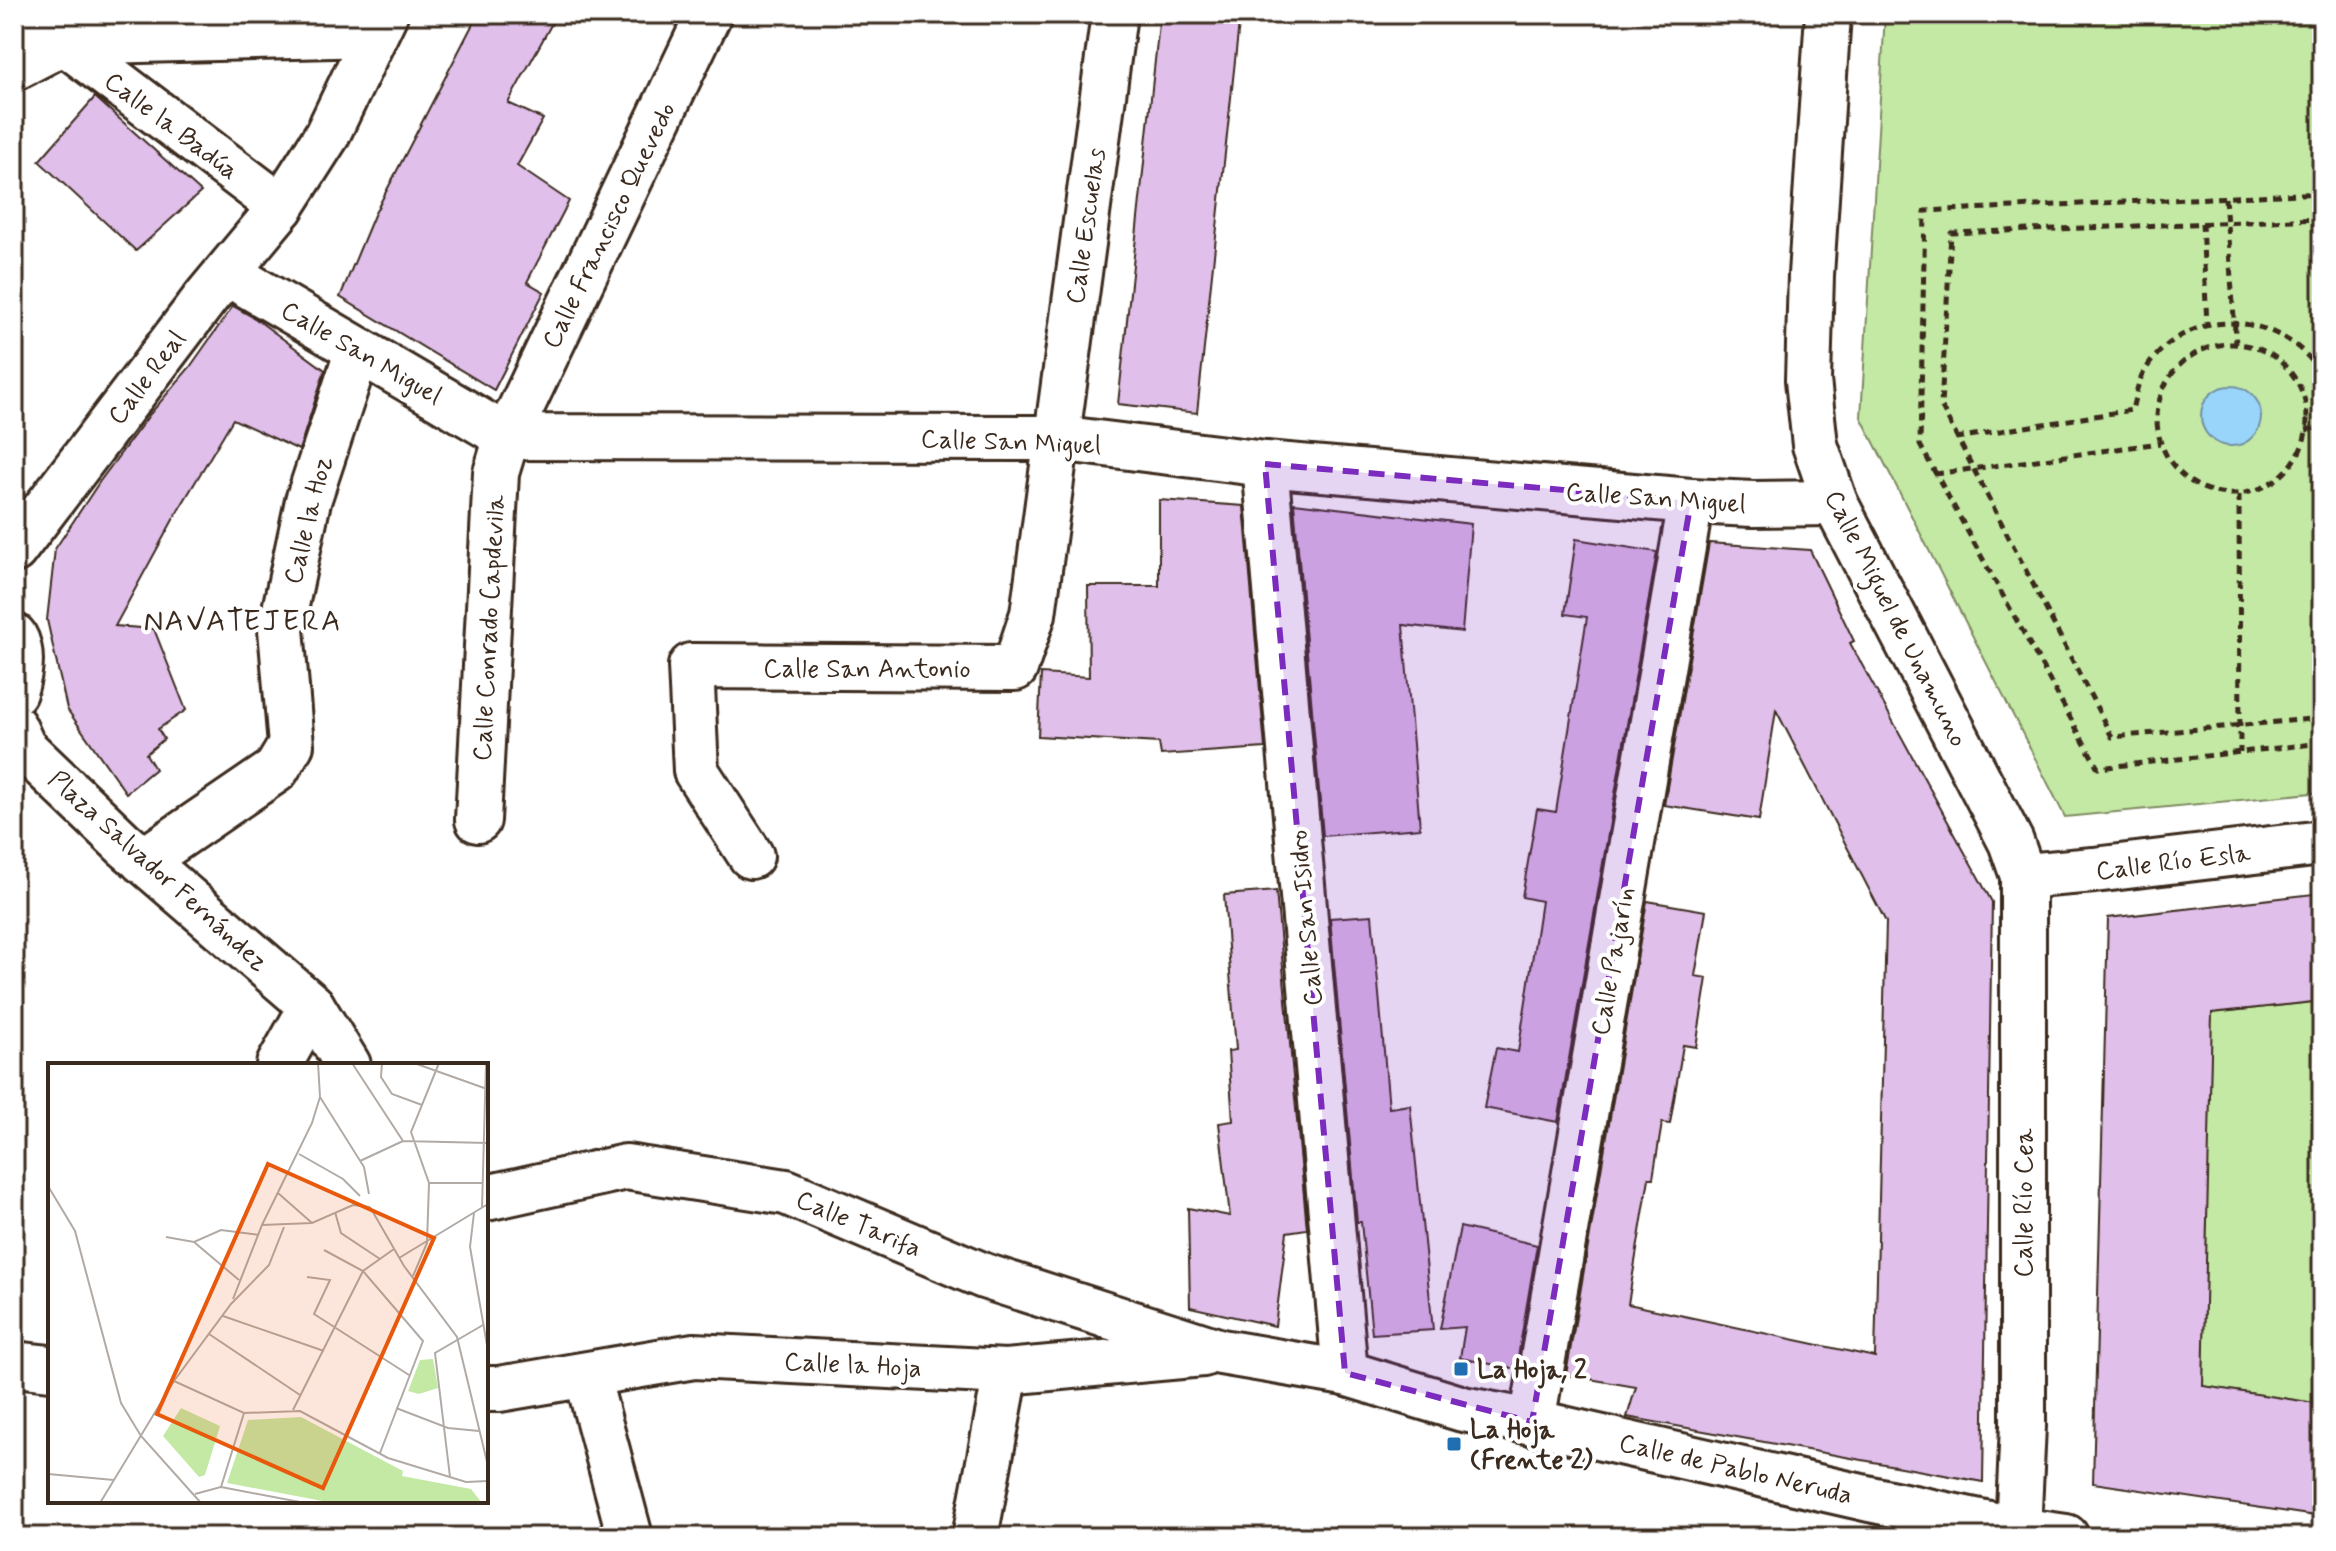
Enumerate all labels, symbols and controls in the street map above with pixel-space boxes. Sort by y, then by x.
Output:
street label: Calle la Badúa [97,65,245,188]
street label: Calle Francisco Quevedo [535,97,684,355]
street label: Calle Escuelas [1059,146,1115,306]
street label: Calle San Miguel [274,294,448,414]
street label: Calle Real [101,324,194,432]
street label: Calle San Miguel [920,423,1102,463]
street label: Calle la Hoz [277,453,341,588]
street label: Calle San Miguel [1565,476,1747,522]
street label: Calle Miguel de Unamuno [1813,485,1975,754]
street label: Calle Conrado Capdevila [466,494,514,762]
district label: NAVATEJERA [143,602,343,641]
street label: Calle San Antonio [763,653,971,687]
street label: Plaza Salvador Fernández [40,763,275,979]
street label: Calle San Isidro [1282,828,1332,1007]
street label: Calle Río Esla [2094,837,2253,889]
street label: Calle Pajarín [1584,885,1644,1038]
inset map [48,1063,488,1503]
street label: Calle Río Cea [2008,1128,2042,1278]
street label: Calle Tarifa [790,1183,926,1266]
street label: Calle la Hoja [783,1345,922,1387]
place label: La Hoja, 2 [1477,1354,1587,1389]
marker: La Hoja, 2 [1452,1360,1470,1378]
place label: La Hoja (Frente 2) [1470,1414,1593,1478]
street label: Calle de Pablo Neruda [1616,1427,1856,1513]
marker: La Hoja (Frente 2) [1445,1435,1463,1453]

